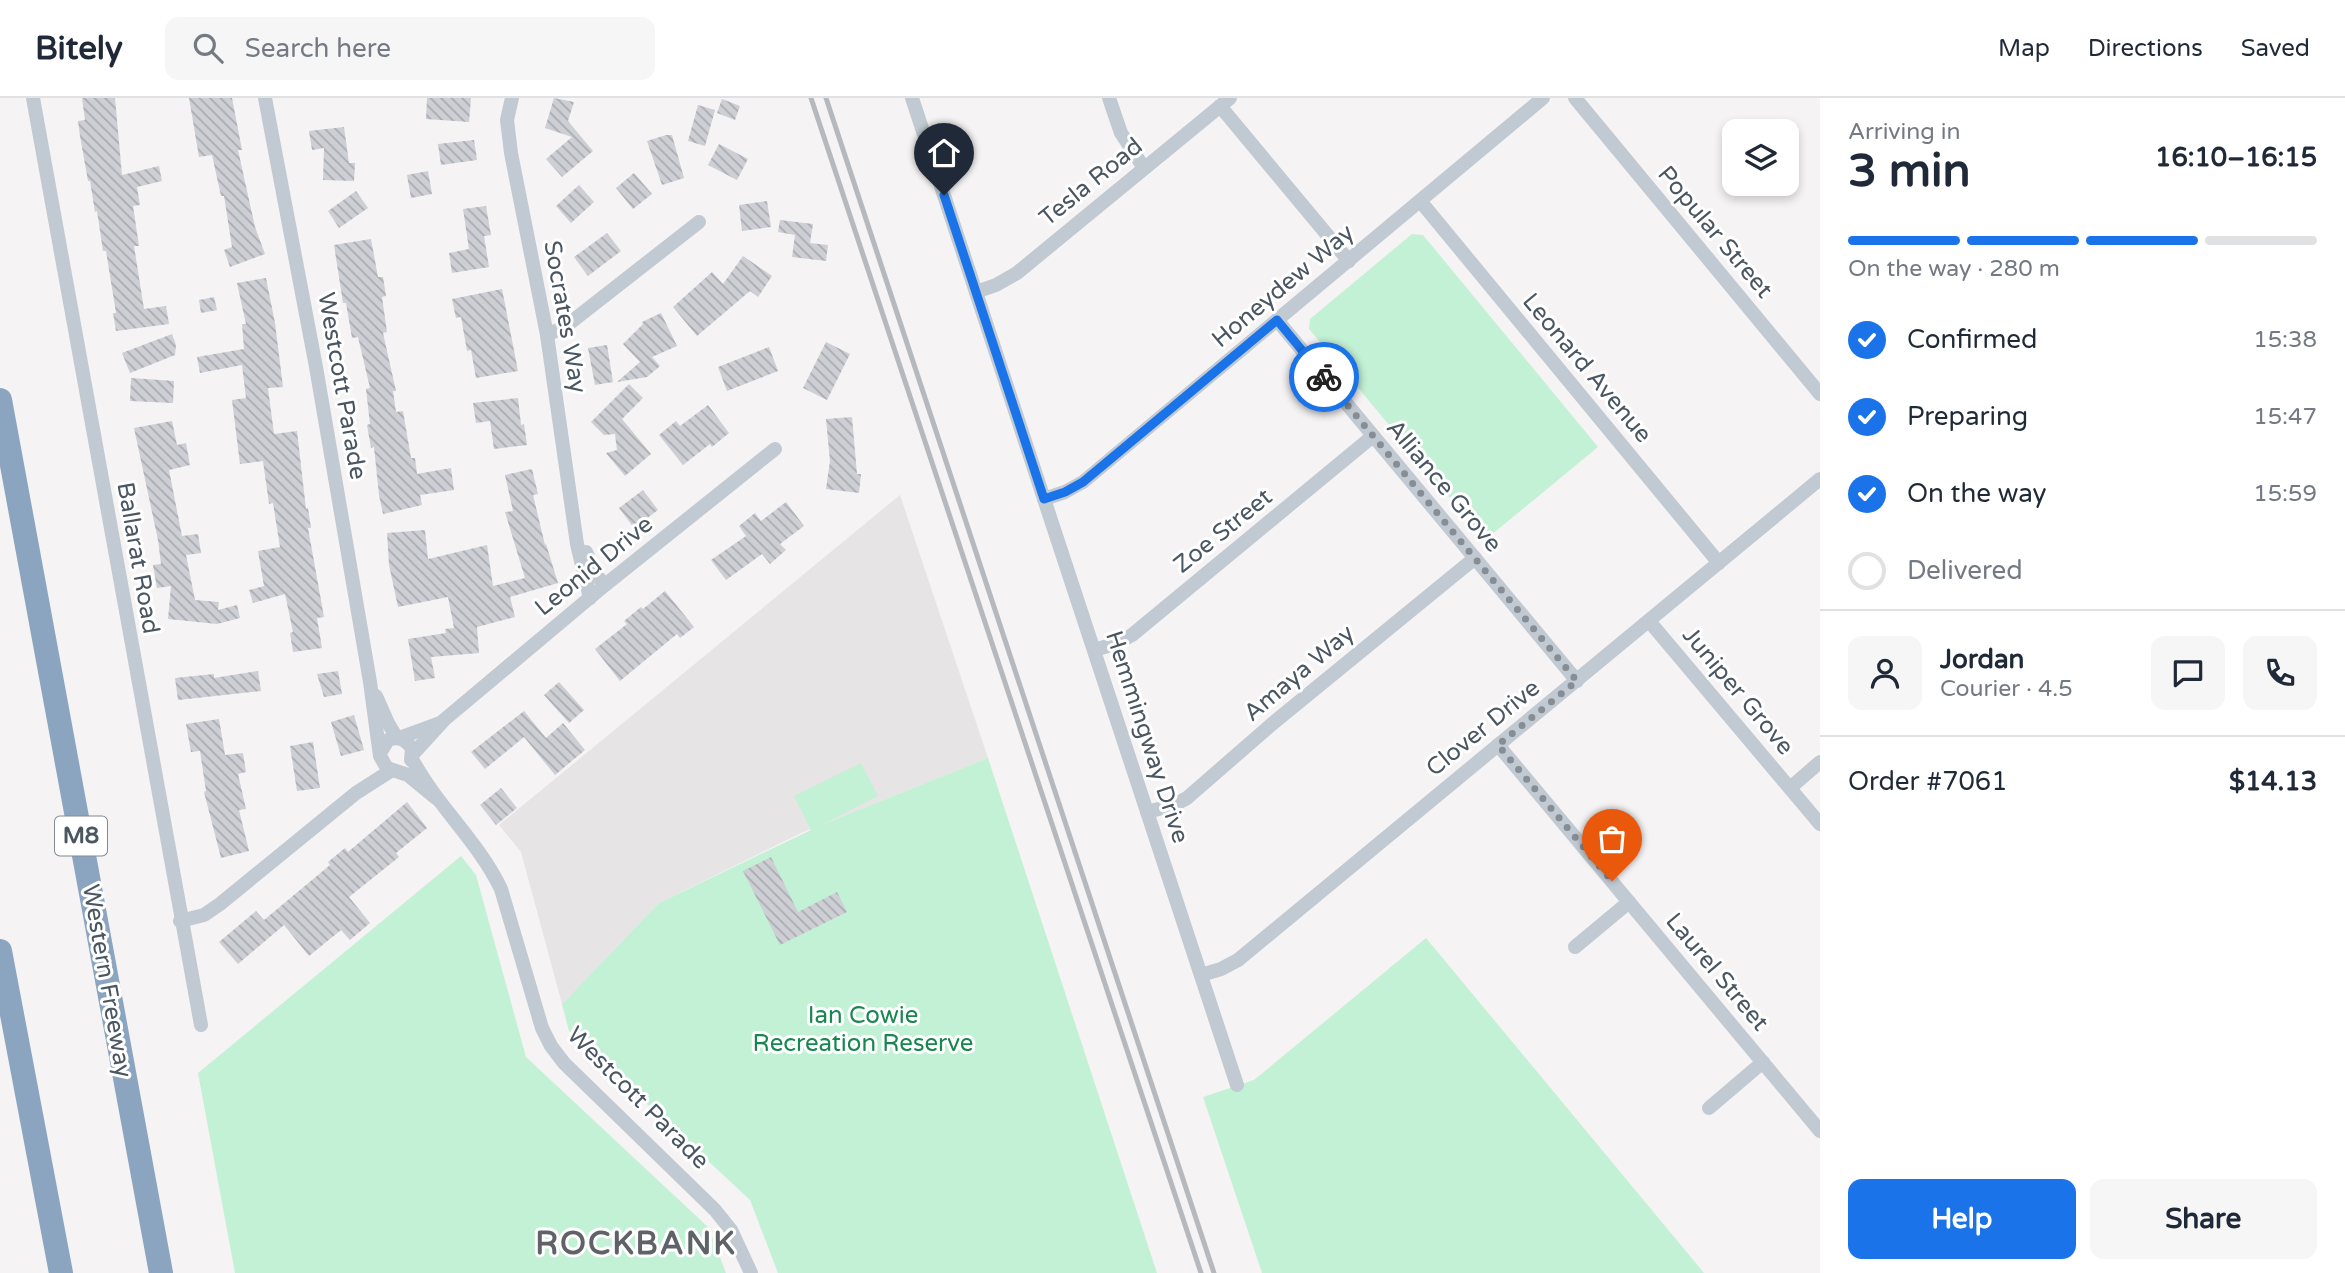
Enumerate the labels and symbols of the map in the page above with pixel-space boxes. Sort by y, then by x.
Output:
pin [914,123,974,195]
street label: Tesla Road [1034,132,1148,232]
street label: Popular Street [1651,160,1779,304]
street label: Honeydew Way [1206,218,1360,354]
street label: Socrates Way [537,238,593,396]
street label: Leonard Avenue [1516,287,1658,449]
street label: Westcott Parade [311,290,373,482]
courier [1289,342,1359,412]
street label: Alliance Grove [1380,414,1508,558]
street label: Ballarat Road [110,480,166,636]
street label: Zoe Street [1168,482,1278,580]
street label: Leonid Drive [529,510,659,622]
street label: Amaya Way [1238,618,1360,727]
street label: Juniper Grove [1676,621,1800,761]
street label: Hemmingway Drive [1099,627,1195,847]
street label: Clover Drive [1420,673,1546,783]
pin [1582,809,1642,881]
road number: M8 [55,816,107,856]
street label: Western Freeway [76,882,138,1080]
street label: Laurel Street [1659,907,1775,1037]
park label: Ian Cowie Recreation Reserve [753,1001,973,1058]
street label: Westcott Parade [561,1021,715,1175]
district label: ROCKBANK [535,1225,737,1263]

